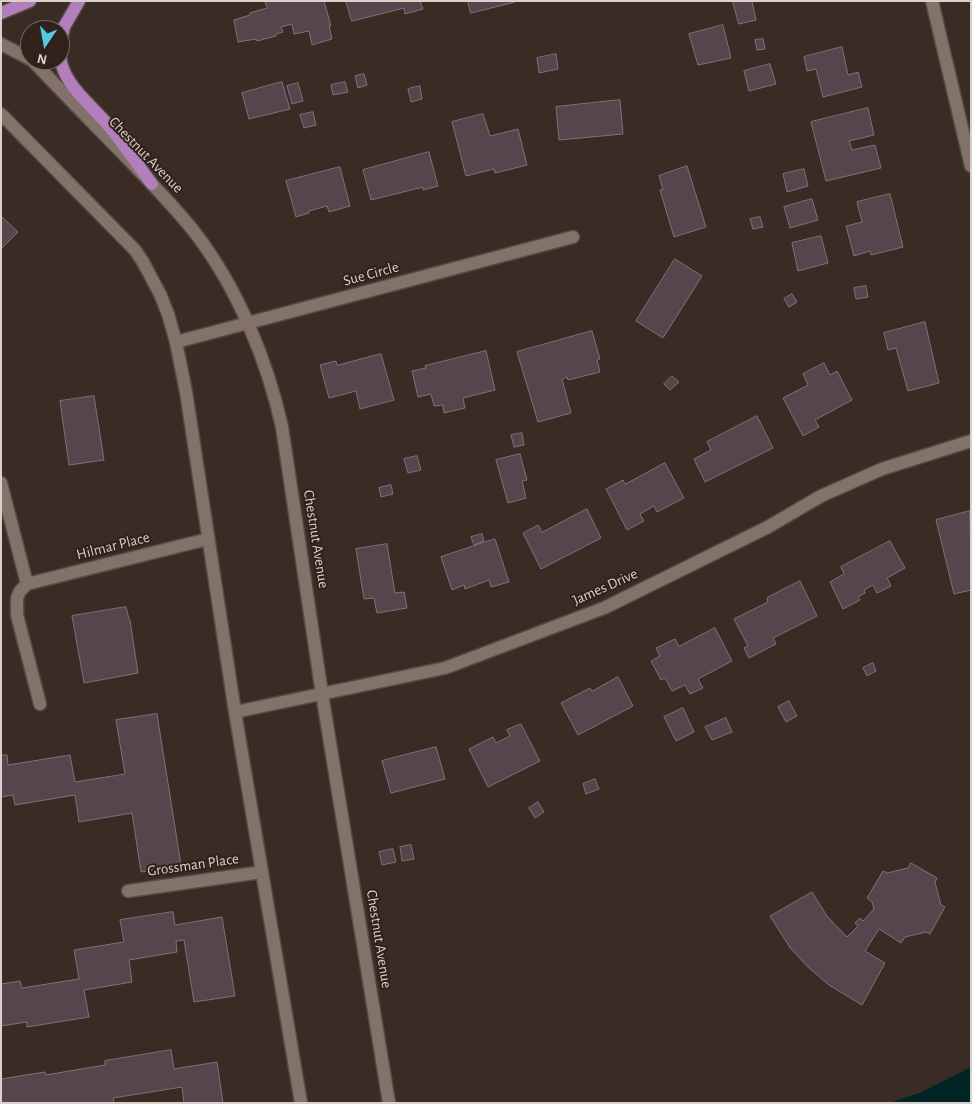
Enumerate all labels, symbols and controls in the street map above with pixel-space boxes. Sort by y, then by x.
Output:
north arrow [20,20,70,70]
text: N [36,51,48,67]
street label: Chestnut Avenue [105,113,187,197]
street label: Sue Circle [341,258,401,290]
street label: Chestnut Avenue [299,489,333,589]
street label: Hilmar Place [75,528,151,564]
street label: James Drive [570,565,640,609]
street label: Grossman Place [146,850,240,880]
street label: Chestnut Avenue [362,889,396,989]

